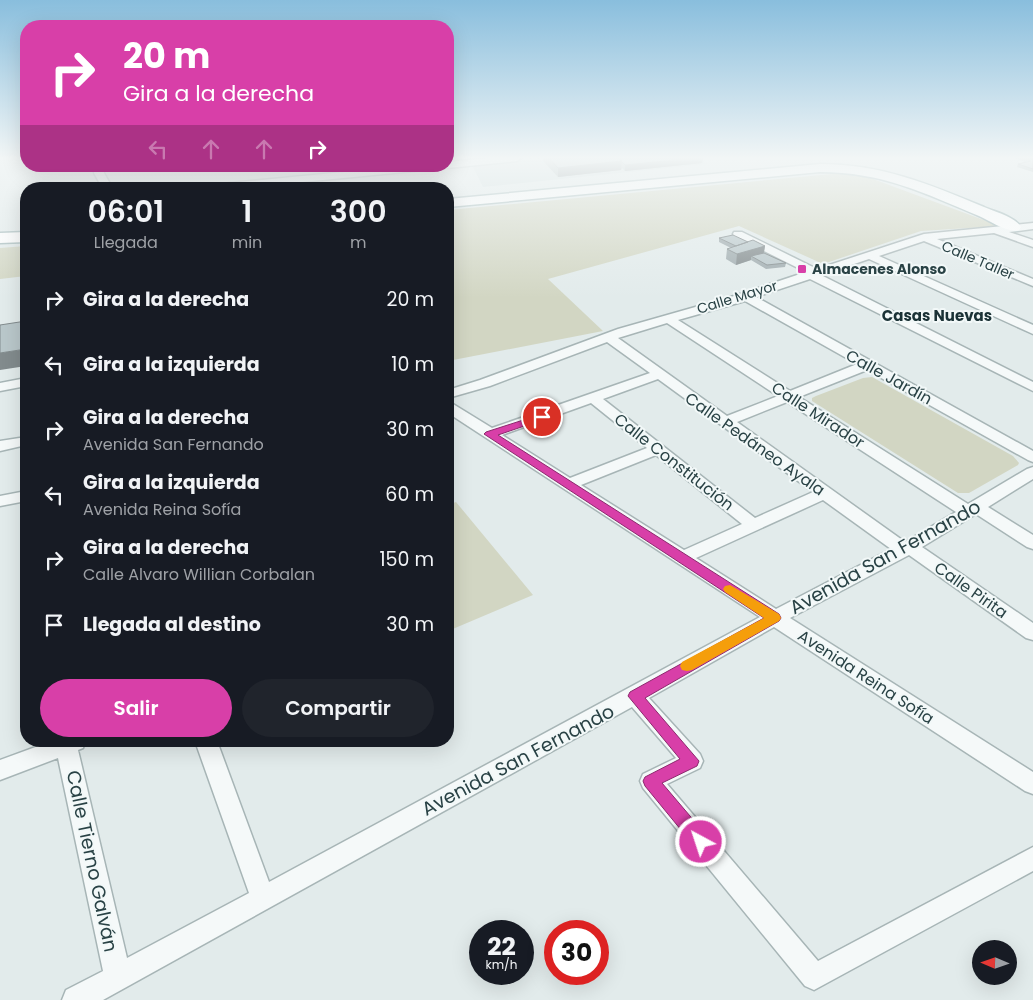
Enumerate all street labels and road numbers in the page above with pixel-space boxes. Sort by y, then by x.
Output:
street label: Calle Taller [938,236,1018,284]
street label: Calle Mayor [694,275,780,319]
street label: Calle Jardín [842,344,936,410]
street label: Calle Mirador [767,376,869,454]
street label: Calle Pedáneo Ayala [680,387,830,501]
street label: Calle Constitución [609,408,739,516]
street label: Avenida San Fernando [785,493,985,621]
street label: Calle Pirita [930,556,1012,624]
street label: Avenida Reina Sofía [793,624,939,730]
street label: Avenida San Fernando [417,698,619,822]
street label: Calle Tierno Galván [60,768,124,954]

